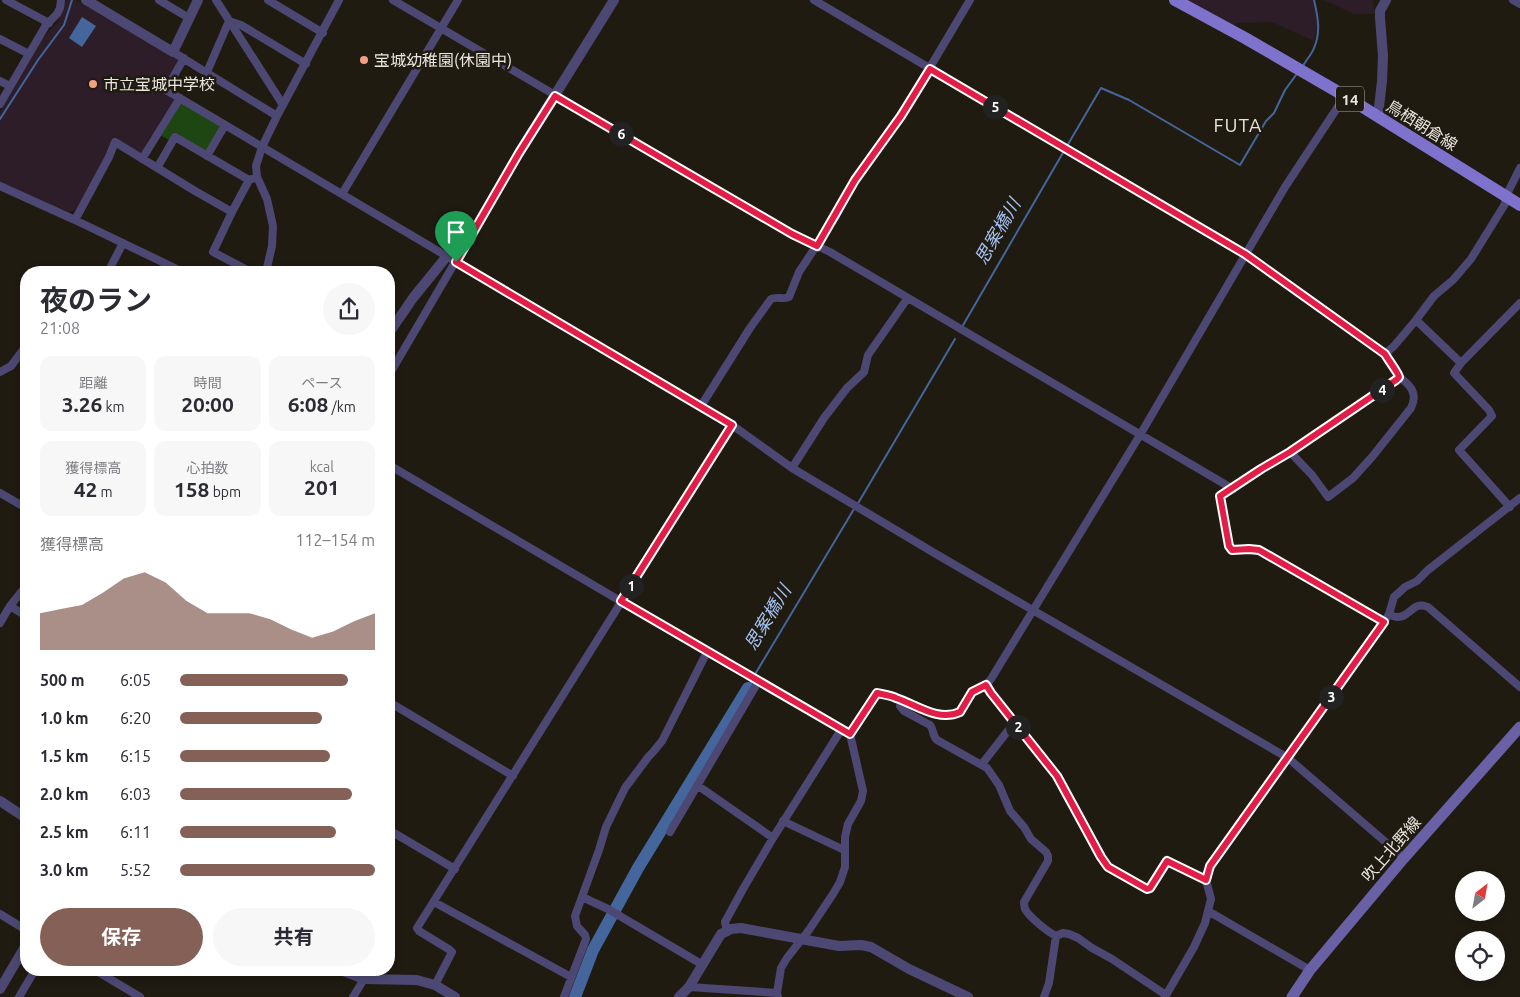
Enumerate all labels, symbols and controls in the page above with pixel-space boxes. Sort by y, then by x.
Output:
place label: 宝城幼稚園(休園中) [374,51,512,70]
marker: 宝城幼稚園(休園中) [358,54,370,66]
place label: 市立宝城中学校 [103,75,215,93]
marker: 市立宝城中学校 [87,78,99,90]
road number: 14 [1336,86,1364,112]
pin: 5 [982,94,1008,120]
street label: 鳥栖朝倉線 [1383,96,1461,154]
text: 5 [992,99,999,115]
district label: FUTA [1214,114,1262,136]
pin: 6 [608,122,634,146]
text: 6 [618,126,625,142]
water label: 思案橋川 [970,193,1025,267]
pin [435,211,477,262]
icon: arrive [442,218,470,246]
button: share [323,283,375,335]
text: 夜のラン [40,284,152,315]
text: 21:08 [40,319,80,337]
text: 距離 [79,375,107,391]
text: 時間 [193,375,221,391]
text: ペース [301,375,342,391]
pin: 4 [1370,378,1394,402]
text: 4 [1379,382,1386,398]
text: 3.26 [62,392,102,416]
text: 20:00 [181,392,234,416]
text: 6:08 [288,392,328,416]
text: km [102,399,125,415]
text: /km [328,399,356,415]
text: kcal [310,459,334,475]
text: 獲得標高 [65,460,121,476]
text: 心拍数 [186,460,228,476]
text: 201 [304,475,340,499]
text: 42 [74,477,97,501]
text: 158 [174,477,209,501]
text: m [97,484,113,500]
text: bpm [209,484,241,500]
text: 112–154 m [295,531,375,549]
text: 獲得標高 [40,535,104,553]
pin: 1 [618,574,644,598]
text: 1 [628,578,635,594]
water label: 思案橋川 [740,579,795,653]
text: 500 m [40,671,85,689]
text: 6:05 [120,671,151,689]
pin: 3 [1318,684,1344,710]
text: 3 [1328,689,1335,705]
text: 1.0 km [40,709,89,727]
text: 6:20 [120,709,151,727]
pin: 2 [1006,714,1030,740]
text: 2 [1015,719,1022,735]
text: 1.5 km [40,747,89,765]
text: 6:15 [120,747,151,765]
text: 2.0 km [40,785,89,803]
text: 6:03 [120,785,151,803]
street label: 吹上北野線 [1358,813,1424,885]
text: 2.5 km [40,823,89,841]
text: 6:11 [120,823,151,841]
text: 3.0 km [40,861,89,879]
text: 5:52 [120,861,151,879]
north arrow [1455,871,1505,921]
map controls [1455,871,1505,981]
button: 保存 [40,908,203,966]
button: 共有 [213,908,375,966]
button: locate [1455,931,1505,981]

